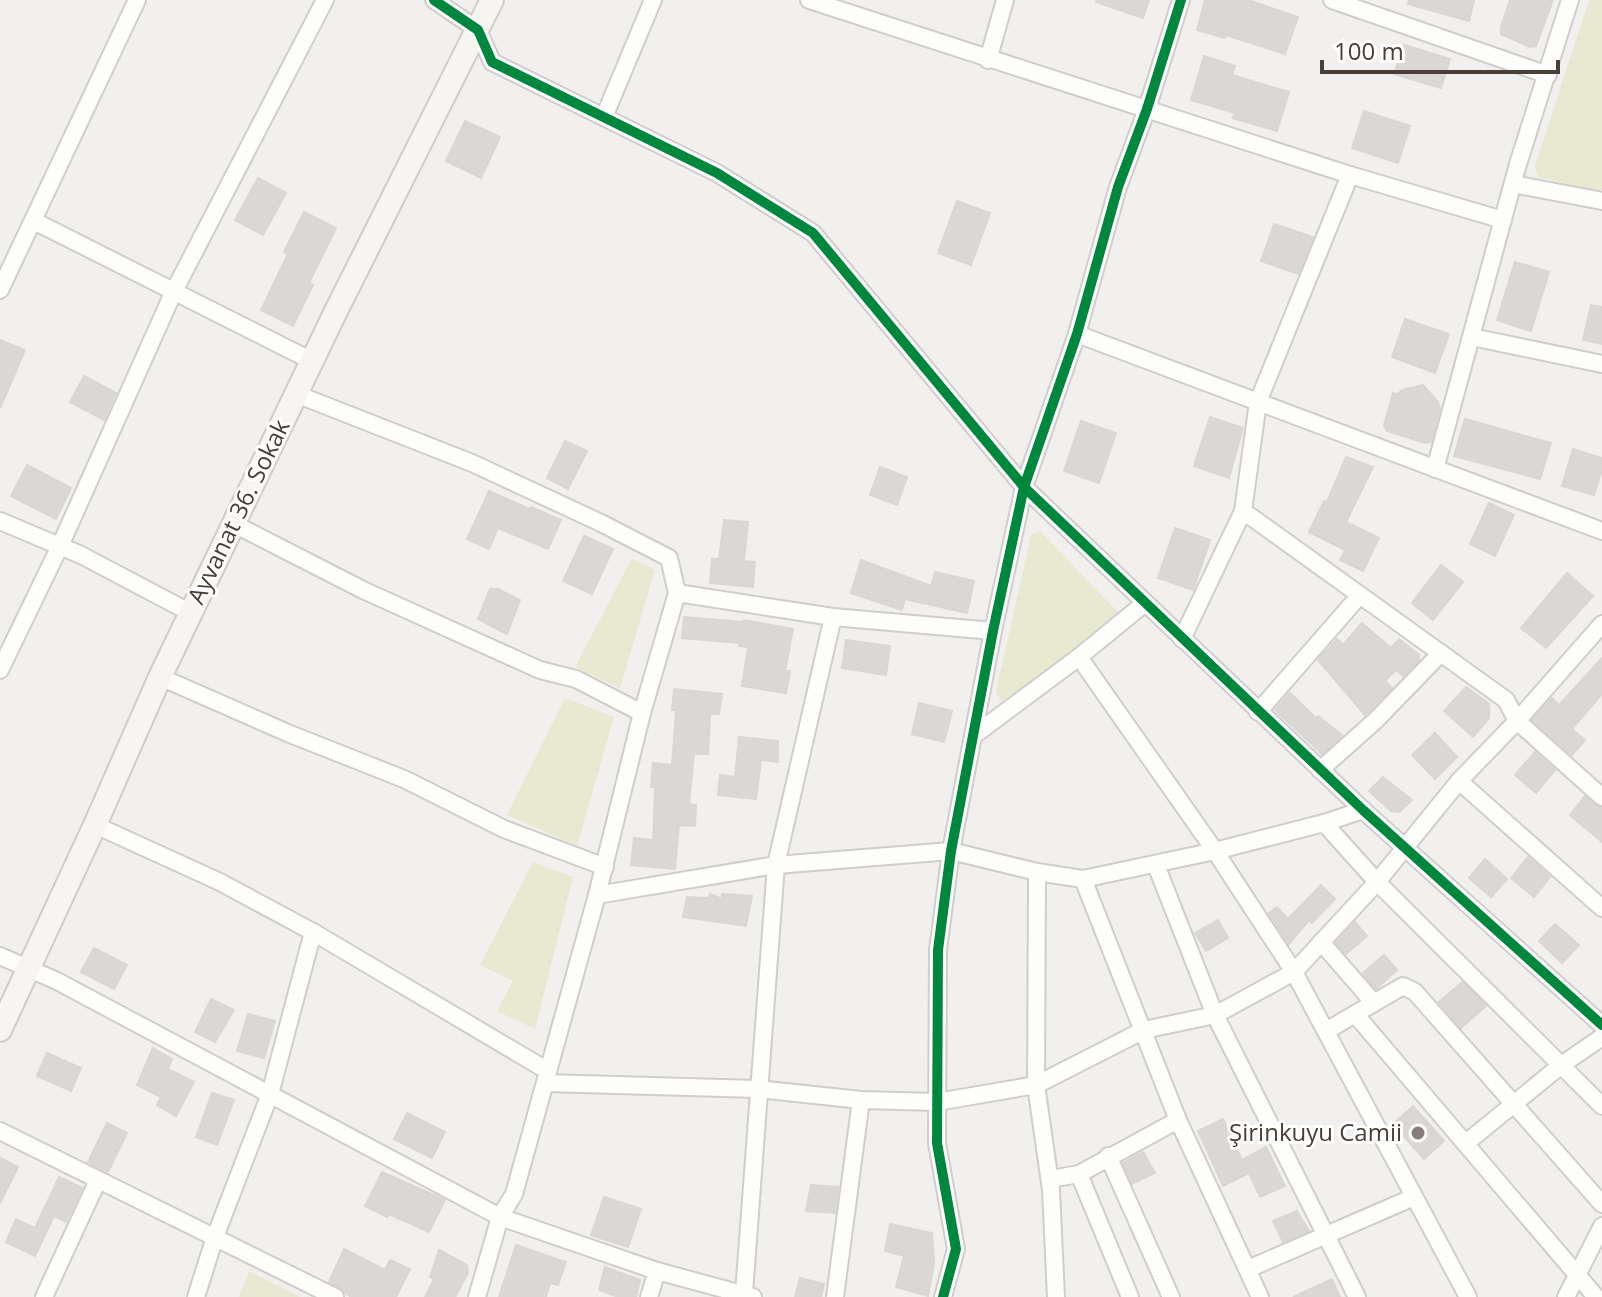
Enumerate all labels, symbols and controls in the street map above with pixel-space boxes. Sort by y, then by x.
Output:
scale bar [1322,24,1558,74]
text: 100 m [1334,34,1404,67]
street label: Ayvanat 36. Sokak [179,413,297,609]
place label: Şirinkuyu Camii [1229,1115,1402,1148]
marker: Şirinkuyu Camii [1409,1124,1427,1142]

